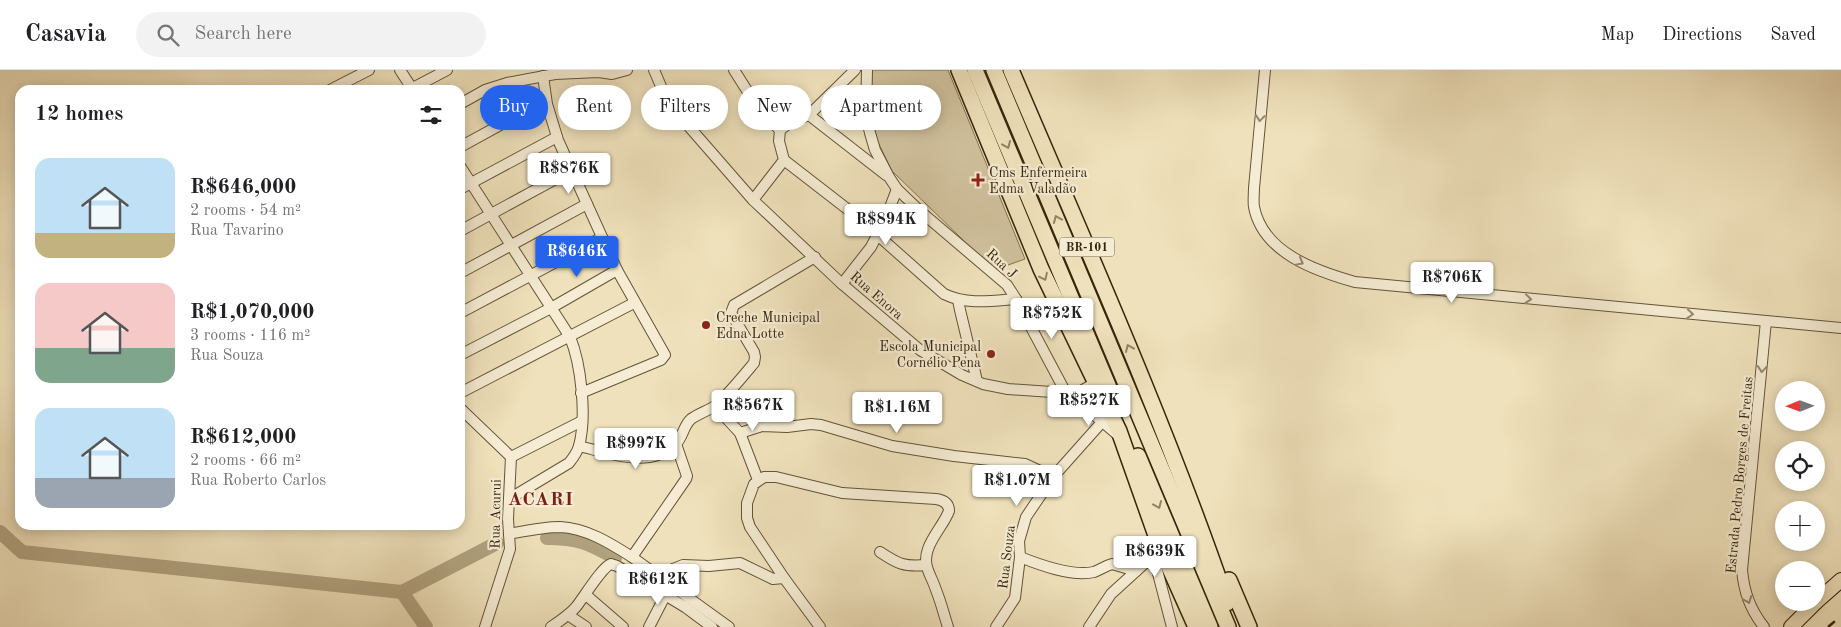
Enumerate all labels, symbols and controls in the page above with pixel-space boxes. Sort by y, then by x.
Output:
search box [136,12,486,57]
icon: search [154,21,182,49]
text: Casavia [25,23,106,47]
text: Search here [194,25,292,44]
text: Map [1601,26,1634,44]
text: Directions [1662,26,1742,44]
text: Saved [1770,26,1816,44]
chip: Buy [480,85,548,130]
chip: Rent [558,85,631,130]
chip: Filters [641,85,728,130]
chip: New [738,85,811,130]
chip: Apartment [821,85,941,130]
icon: filters [417,101,445,129]
text: 12 homes [35,104,123,125]
one-way arrow [1255,115,1266,123]
one-way arrow [1001,140,1011,149]
pin: R$876K [528,152,610,195]
text: R$876K [538,161,600,177]
place label: Cms Enfermeira Edma Valadão [989,166,1088,196]
marker: Cms Enfermeira Edma Valadão [971,173,985,187]
text: R$646,000 [190,177,296,198]
icon: home [75,178,135,238]
text: 2 rooms · 54 m² [190,203,301,219]
pin: R$894K [845,204,927,246]
text: R$894K [855,212,917,228]
one-way arrow [1053,215,1063,224]
text: Rua Tavarino [190,223,284,239]
pin: R$646K [536,236,618,278]
road number: BR-101 [1060,238,1114,256]
text: R$646K [546,244,608,260]
street label: Rua J [983,246,1020,281]
one-way arrow [1294,256,1303,266]
pin: R$706K [1411,262,1493,304]
street label: Rua Enora [847,269,906,322]
text: R$706K [1421,270,1483,286]
one-way arrow [1038,272,1049,281]
one-way arrow [1524,293,1532,304]
pin: R$752K [1011,298,1093,340]
text: R$1,070,000 [190,302,315,323]
icon: home [75,303,135,363]
text: R$752K [1021,306,1083,322]
one-way arrow [1686,308,1694,319]
place label: Creche Municipal Edna Lotte [716,311,820,341]
marker: Creche Municipal Edna Lotte [700,319,712,331]
text: 3 rooms · 116 m² [190,328,310,344]
place label: Escola Municipal Cornélio Pena [879,340,981,370]
one-way arrow [1124,345,1134,353]
text: Rua Souza [190,348,264,364]
marker: Escola Municipal Cornélio Pena [985,348,997,360]
one-way arrow [1756,365,1767,373]
street label: Estrada Pedro Borges de Freitas [1724,376,1756,574]
north arrow [1775,381,1825,431]
map controls [1775,381,1825,611]
pin: R$527K [1048,384,1130,427]
pin: R$567K [712,390,794,432]
pin: R$1.16M [851,392,943,434]
text: R$527K [1058,393,1120,409]
text: R$567K [722,398,784,414]
text: R$1.16M [863,400,931,416]
text: R$612,000 [190,427,296,448]
icon: home [75,428,135,488]
pin: R$997K [595,428,677,470]
text: R$997K [605,436,667,452]
button: locate [1775,441,1825,491]
text: 2 rooms · 66 m² [190,453,301,469]
pin: R$1.07M [971,464,1063,507]
text: Rua Roberto Carlos [190,473,326,489]
text: R$1.07M [983,473,1051,489]
street label: Rua Acurui [488,479,504,549]
district label: ACARI [508,491,574,510]
one-way arrow [1152,500,1163,509]
button: + [1775,501,1825,551]
street label: Rua Souza [996,524,1018,590]
pin: R$639K [1114,536,1196,578]
text: R$639K [1124,544,1186,560]
button: − [1775,561,1825,611]
pin: R$612K [617,564,699,606]
text: R$612K [627,572,689,588]
one-way arrow [1742,595,1752,604]

